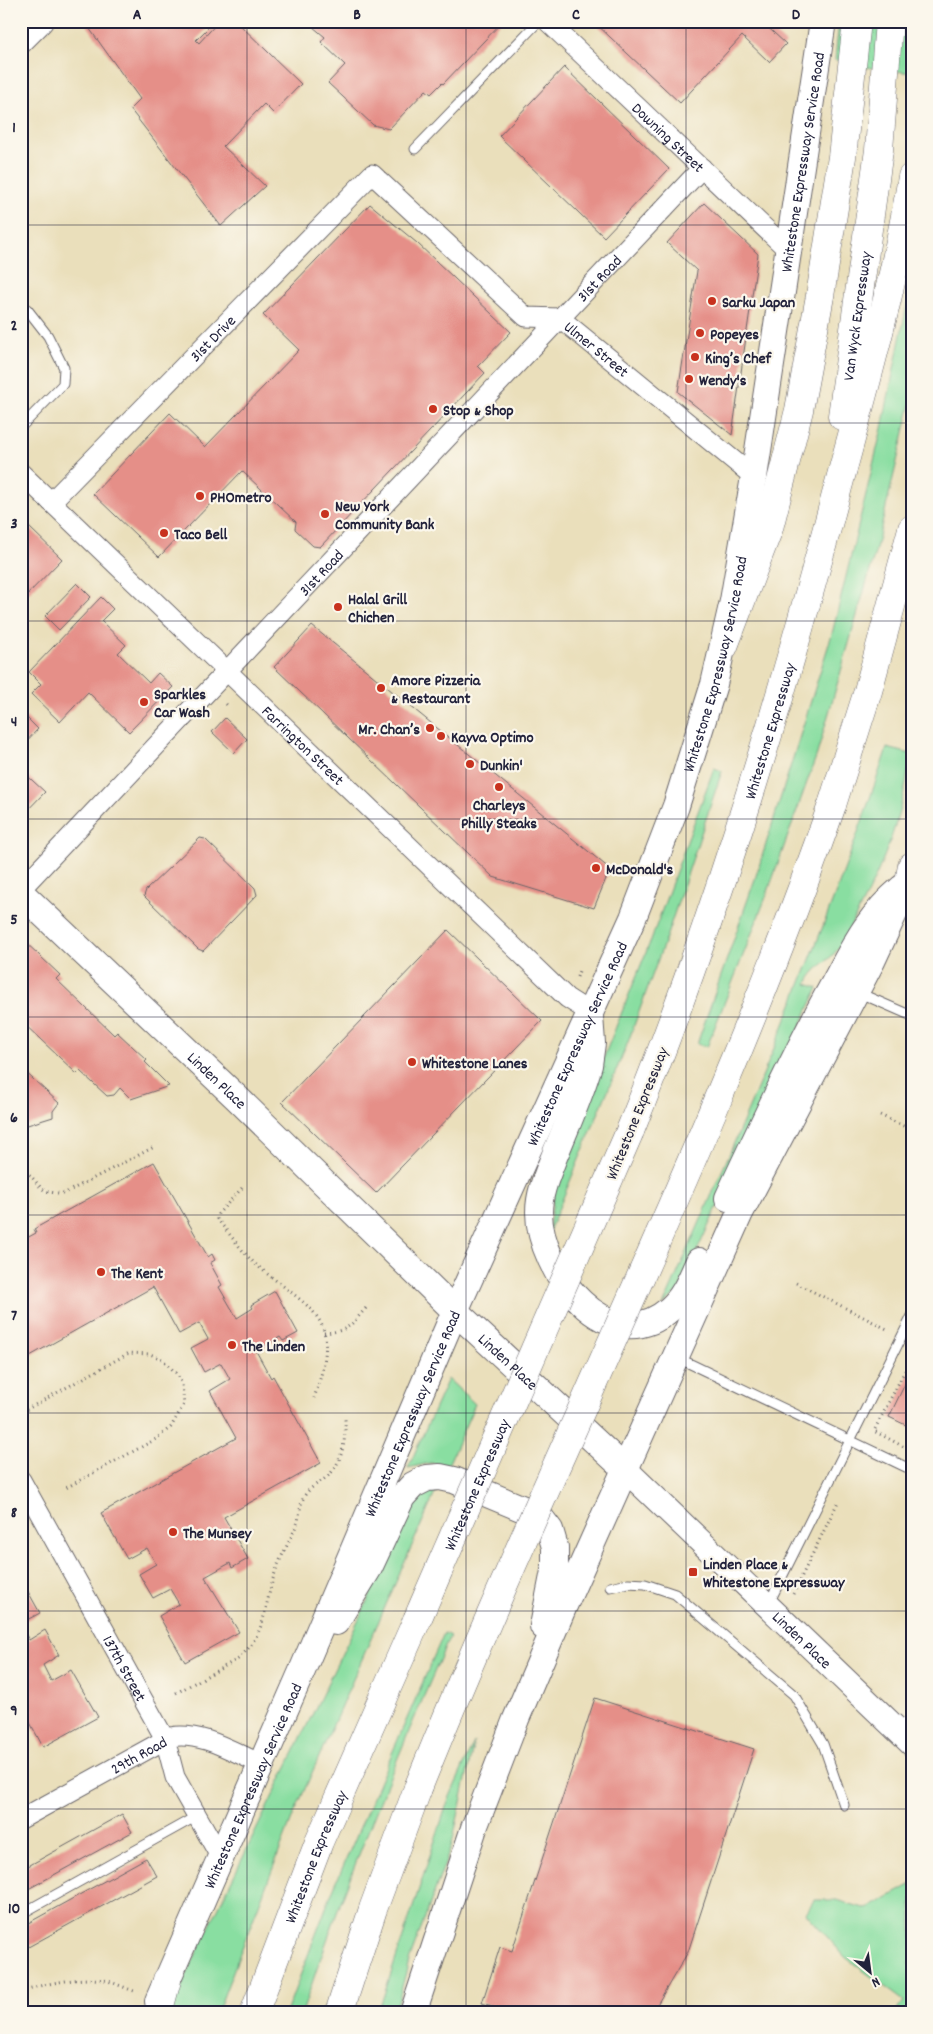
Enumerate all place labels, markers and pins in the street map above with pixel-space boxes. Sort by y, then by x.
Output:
place label: Sarku Japan [722,292,795,315]
marker: Sarku Japan [706,295,718,307]
place label: Popeyes [710,324,759,347]
marker: Popeyes [694,327,706,339]
place label: King’s Chef [705,348,773,371]
marker: King’s Chef [689,351,701,363]
place label: Wendy's [699,370,747,393]
marker: Wendy's [683,373,695,385]
place label: Stop & Shop [443,400,514,423]
marker: Stop & Shop [427,403,439,415]
place label: PHOmetro [210,487,272,510]
marker: PHOmetro [194,490,206,502]
place label: New York Community Bank [335,496,435,537]
marker: New York Community Bank [319,508,331,520]
place label: Taco Bell [174,524,228,547]
marker: Taco Bell [158,527,170,539]
place label: Halal Grill Chichen [348,589,407,630]
marker: Halal Grill Chichen [332,601,344,613]
place label: Amore Pizzeria & Restaurant [391,670,482,711]
marker: Amore Pizzeria & Restaurant [375,682,387,694]
place label: Sparkles Car Wash [154,684,210,725]
marker: Sparkles Car Wash [138,696,150,708]
place label: Mr. Chan’s [358,719,420,742]
marker: Mr. Chan’s [424,722,436,734]
place label: Kayva Optimo [451,727,534,750]
marker: Kayva Optimo [435,730,447,742]
place label: Dunkin' [480,755,523,778]
marker: Dunkin' [464,758,476,770]
marker: Charleys Philly Steaks [493,781,505,793]
place label: Charleys Philly Steaks [461,795,537,836]
place label: McDonald's [606,859,674,882]
marker: McDonald's [590,862,602,874]
place label: Whitestone Lanes [422,1053,528,1076]
marker: Whitestone Lanes [406,1056,418,1068]
place label: The Kent [111,1263,163,1286]
marker: The Kent [95,1266,107,1278]
place label: The Linden [242,1336,305,1359]
marker: The Linden [226,1339,238,1351]
place label: The Munsey [183,1523,253,1546]
marker: The Munsey [167,1526,179,1538]
place label: Linden Place & Whitestone Expressway [703,1554,846,1595]
marker: Linden Place & Whitestone Expressway [687,1566,699,1578]

